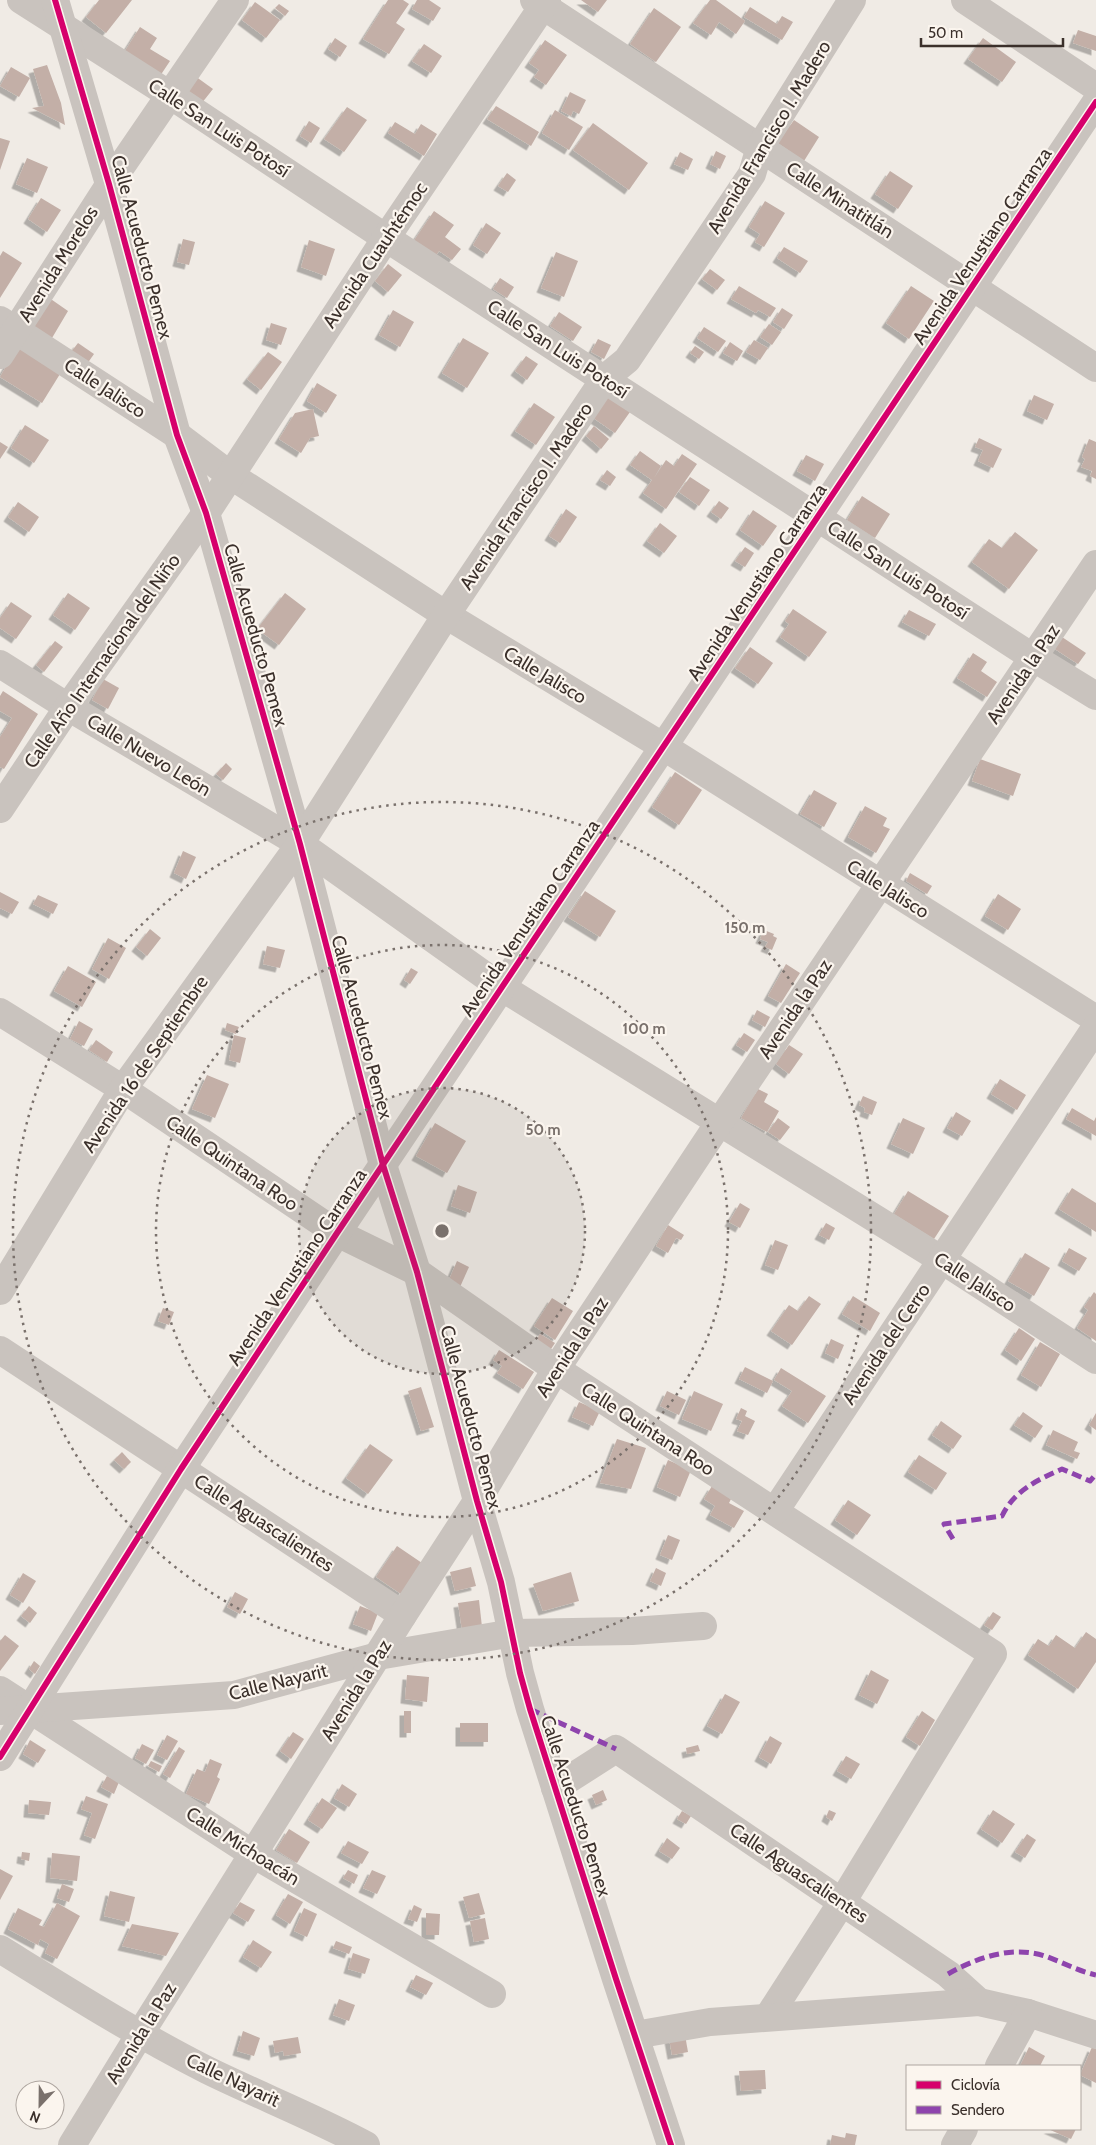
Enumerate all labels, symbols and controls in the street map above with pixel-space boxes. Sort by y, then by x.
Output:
scale bar [921,15,1064,47]
text: 50 m [928,24,963,42]
street label: Avenida Francisco I. Madero [702,36,836,238]
street label: Calle San Luis Potosí [144,74,294,182]
street label: Avenida Venustiano Carranza [907,143,1057,349]
street label: Calle Acueducto Pemex [106,153,178,341]
street label: Calle Minatitlán [782,157,898,243]
street label: Avenida Cuauhtémoc [318,177,433,332]
street label: Avenida Morelos [13,202,103,326]
street label: Calle San Luis Potosí [483,295,633,403]
street label: Calle Jalisco [60,353,150,423]
street label: Avenida Francisco I. Madero [455,398,597,594]
street label: Avenida Venustiano Carranza [682,479,832,685]
street label: Calle San Luis Potosí [823,516,973,624]
street label: Calle Acueducto Pemex [219,541,293,729]
street label: Calle Año Internacional del Niño [19,549,185,773]
street label: Avenida la Paz [981,620,1065,728]
street label: Calle Jalisco [499,641,591,709]
street label: Calle Nuevo León [83,709,215,801]
street label: Avenida Venustiano Carranza [455,815,605,1021]
street label: Calle Jalisco [843,855,933,923]
text: 150 m [725,919,765,937]
street label: Calle Acueducto Pemex [326,933,398,1121]
street label: Avenida la Paz [753,955,837,1063]
street label: Avenida 16 de Septiembre [77,971,213,1157]
text: 100 m [622,1020,666,1038]
street label: Calle Quintana Roo [162,1110,302,1216]
text: 50 m [525,1121,561,1139]
street label: Avenida Venustiano Carranza [222,1164,372,1370]
centre of rings [433,1222,451,1240]
street label: Calle Jalisco [930,1247,1020,1317]
street label: Avenida del Cerro [837,1279,935,1409]
street label: Avenida la Paz [531,1292,613,1402]
street label: Calle Acueducto Pemex [435,1323,507,1511]
street label: Calle Quintana Roo [577,1377,719,1481]
street label: Calle Aguascalientes [190,1469,338,1577]
street label: Avenida la Paz [316,1635,396,1745]
street label: Calle Nayarit [226,1659,330,1705]
street label: Calle Acueducto Pemex [536,1712,616,1900]
street label: Calle Michoacán [182,1802,304,1890]
street label: Calle Aguascalientes [725,1818,873,1928]
street label: Avenida la Paz [101,1978,181,2088]
street label: Calle Nayarit [183,2048,284,2112]
legend [906,2065,1081,2130]
text: Ciclovía [951,2076,1001,2094]
north arrow [15,2080,65,2130]
text: Sendero [951,2101,1005,2119]
text: N [27,2107,43,2127]

